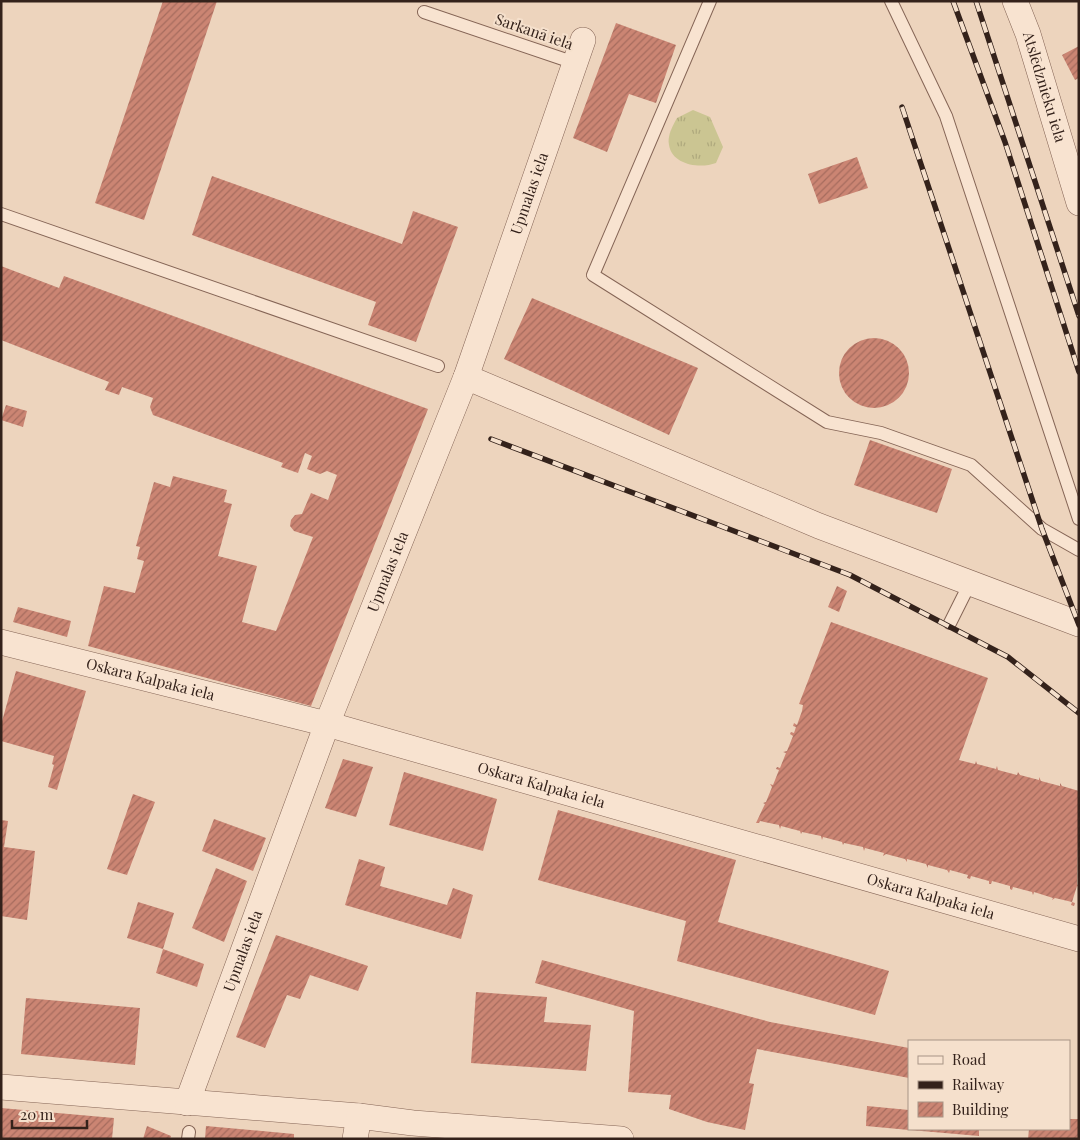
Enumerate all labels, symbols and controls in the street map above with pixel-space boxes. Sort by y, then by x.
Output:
street label: Sarkanā iela [493,8,576,54]
street label: Atslēdznieku iela [1019,28,1071,145]
street label: Upmalas iela [505,149,552,237]
street label: Upmalas iela [362,528,412,615]
street label: Oskara Kalpaka iela [84,653,217,705]
street label: Oskara Kalpaka iela [475,757,608,812]
street label: Oskara Kalpaka iela [865,868,998,924]
street label: Upmalas iela [218,907,267,994]
legend [908,1040,1070,1130]
text: Road [952,1049,986,1069]
text: Railway [952,1074,1005,1094]
scale bar [12,1098,88,1130]
text: Building [952,1099,1009,1119]
text: 20 m [20,1104,54,1124]

